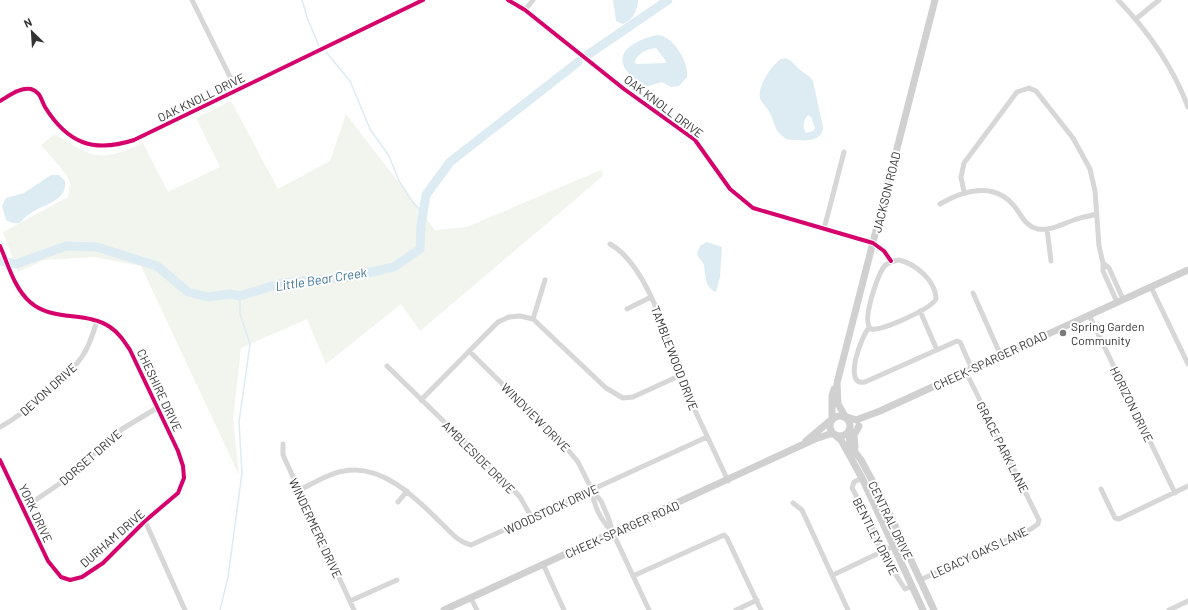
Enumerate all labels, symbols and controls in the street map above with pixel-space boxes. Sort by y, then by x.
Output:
north arrow [12,12,52,52]
text: N [21,15,34,30]
street label: OAK KNOLL DRIVE [155,70,247,124]
street label: OAK KNOLL DRIVE [622,72,706,140]
street label: JACKSON ROAD [869,150,903,234]
water label: Little Bear Creek [274,264,368,294]
street label: TAMBLEWOOD DRIVE [649,304,701,412]
place label: Spring Garden Community [1071,319,1144,347]
street label: CHEEK-SPARGER ROAD [931,327,1049,393]
marker: Spring Garden Community [1058,328,1068,338]
street label: CHESHIRE DRIVE [135,347,185,433]
street label: DEVON DRIVE [17,360,79,418]
street label: HORIZON DRIVE [1108,364,1156,444]
street label: WINDVIEW DRIVE [499,380,573,454]
street label: GRACE PARK LANE [974,399,1032,495]
street label: AMBLESIDE DRIVE [440,418,518,496]
street label: DORSET DRIVE [56,426,124,488]
street label: WINDERMERE DRIVE [287,476,345,580]
street label: CENTRAL DRIVE [866,478,916,562]
street label: YORK DRIVE [16,481,56,545]
street label: WOODSTOCK DRIVE [502,481,600,537]
street label: BENTLEY DRIVE [850,495,902,577]
street label: CHEEK-SPARGER ROAD [563,497,681,561]
street label: DURHAM DRIVE [77,506,147,570]
street label: LEGACY OAKS LANE [928,523,1030,581]

